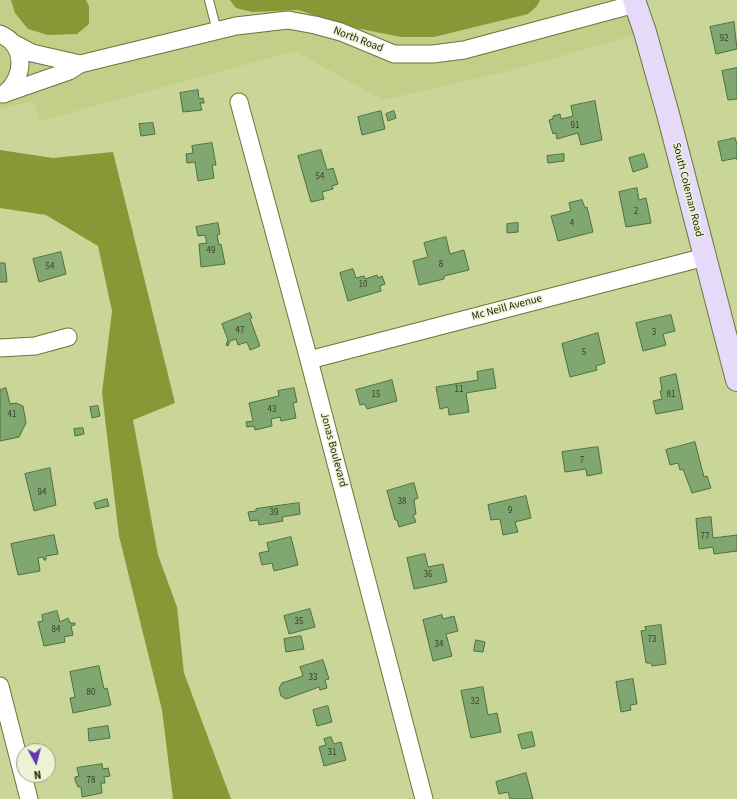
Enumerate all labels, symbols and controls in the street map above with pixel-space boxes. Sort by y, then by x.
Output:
street label: North Road [331,24,385,56]
house number: 92 [720,34,728,44]
house number: 91 [571,121,579,131]
street label: South Coleman Road [669,141,705,239]
house number: 54 [316,172,324,182]
house number: 2 [634,207,638,217]
house number: 4 [570,219,574,229]
house number: 49 [207,246,215,256]
house number: 8 [439,260,443,270]
house number: 54 [46,262,54,272]
house number: 10 [359,280,367,290]
street label: Mc Neill Avenue [470,292,544,324]
house number: 47 [236,326,244,336]
house number: 3 [652,328,656,338]
house number: 5 [582,348,586,358]
house number: 11 [455,385,463,395]
house number: 15 [372,390,380,400]
house number: 81 [667,390,675,400]
house number: 43 [268,405,276,415]
house number: 41 [8,410,16,420]
street label: Jonas Boulevard [317,411,349,489]
house number: 7 [580,456,584,466]
house number: 94 [38,488,46,498]
house number: 38 [398,497,406,507]
house number: 9 [508,506,512,516]
house number: 39 [270,508,278,518]
house number: 77 [701,532,709,542]
house number: 36 [424,570,432,580]
house number: 35 [295,617,303,627]
house number: 84 [52,625,60,635]
house number: 73 [648,635,656,645]
house number: 34 [435,640,443,650]
house number: 33 [309,673,317,683]
house number: 80 [87,688,95,698]
house number: 32 [471,697,479,707]
north arrow [16,743,56,783]
house number: 31 [328,748,336,758]
text: N [33,767,42,782]
house number: 78 [87,776,95,786]

